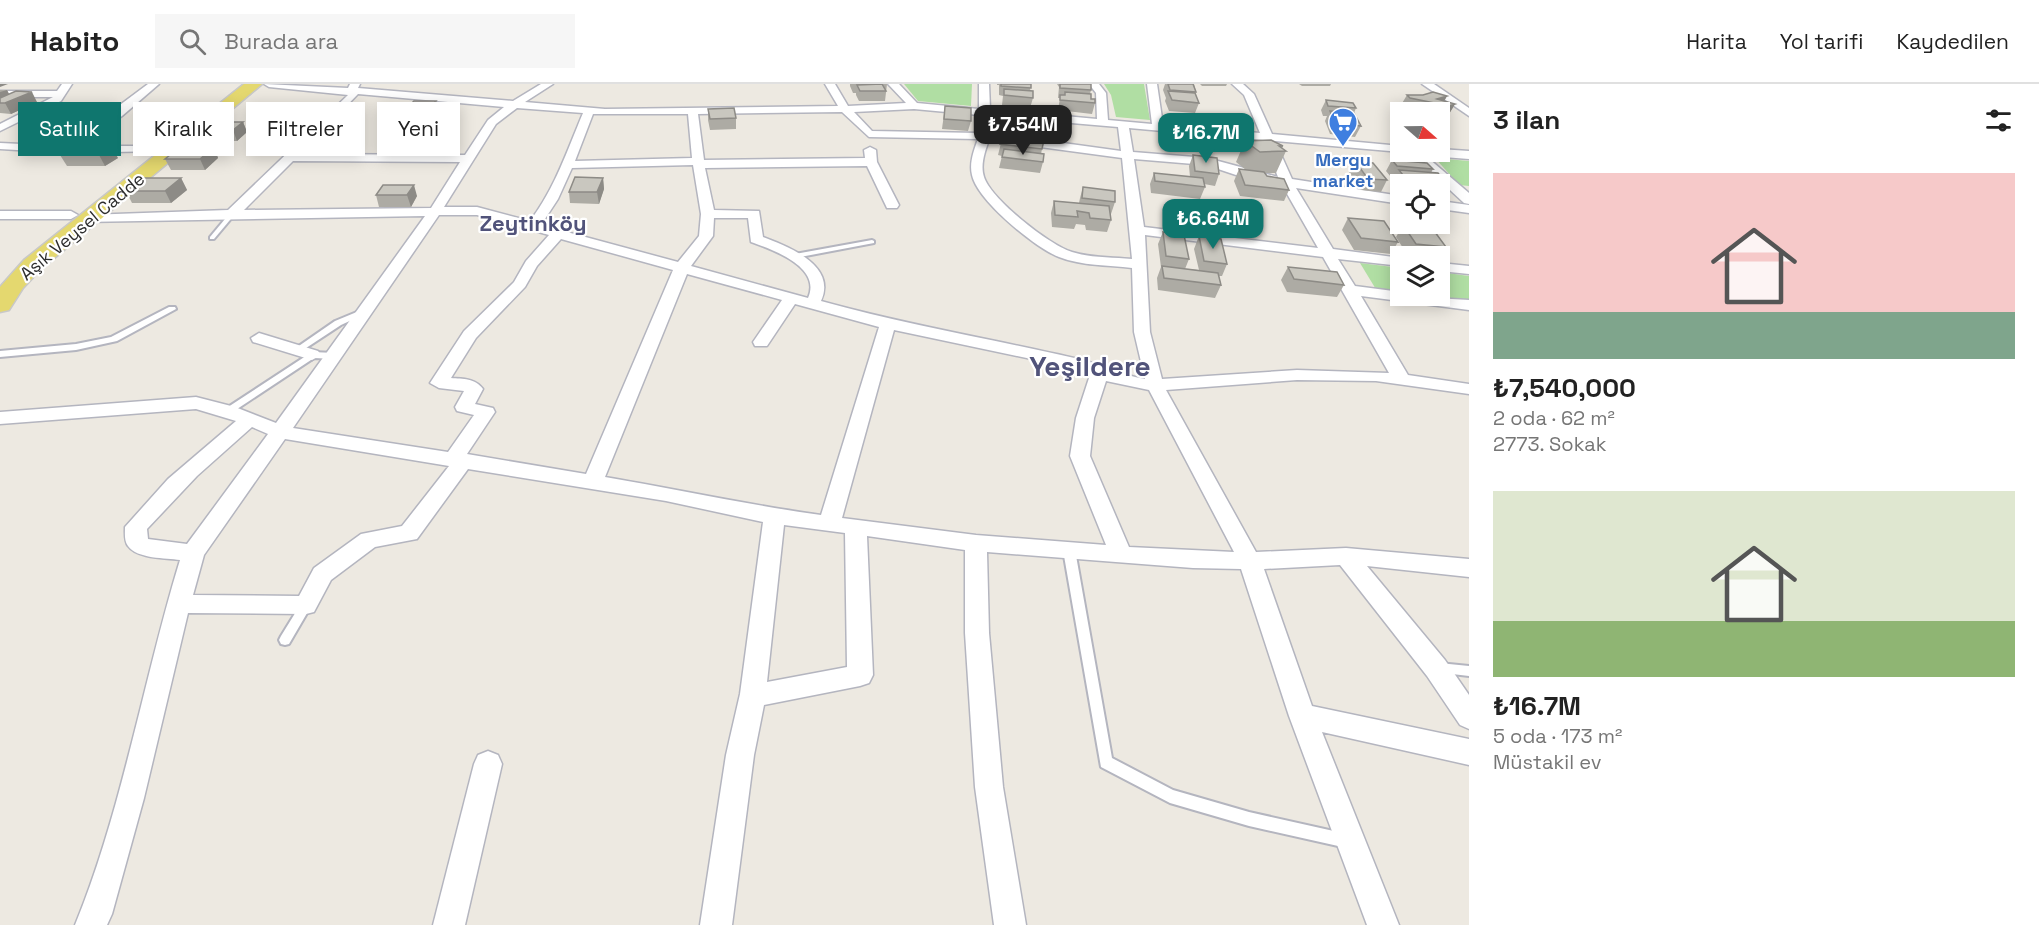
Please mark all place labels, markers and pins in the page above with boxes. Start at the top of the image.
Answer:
pin: ₺7.54M [974,105,1072,156]
supermarket icon: Mergu market [1327,106,1359,148]
pin: ₺16.7M [1157,113,1255,164]
place label: Mergu market [1313,148,1373,192]
pin: ₺6.64M [1164,199,1262,250]

